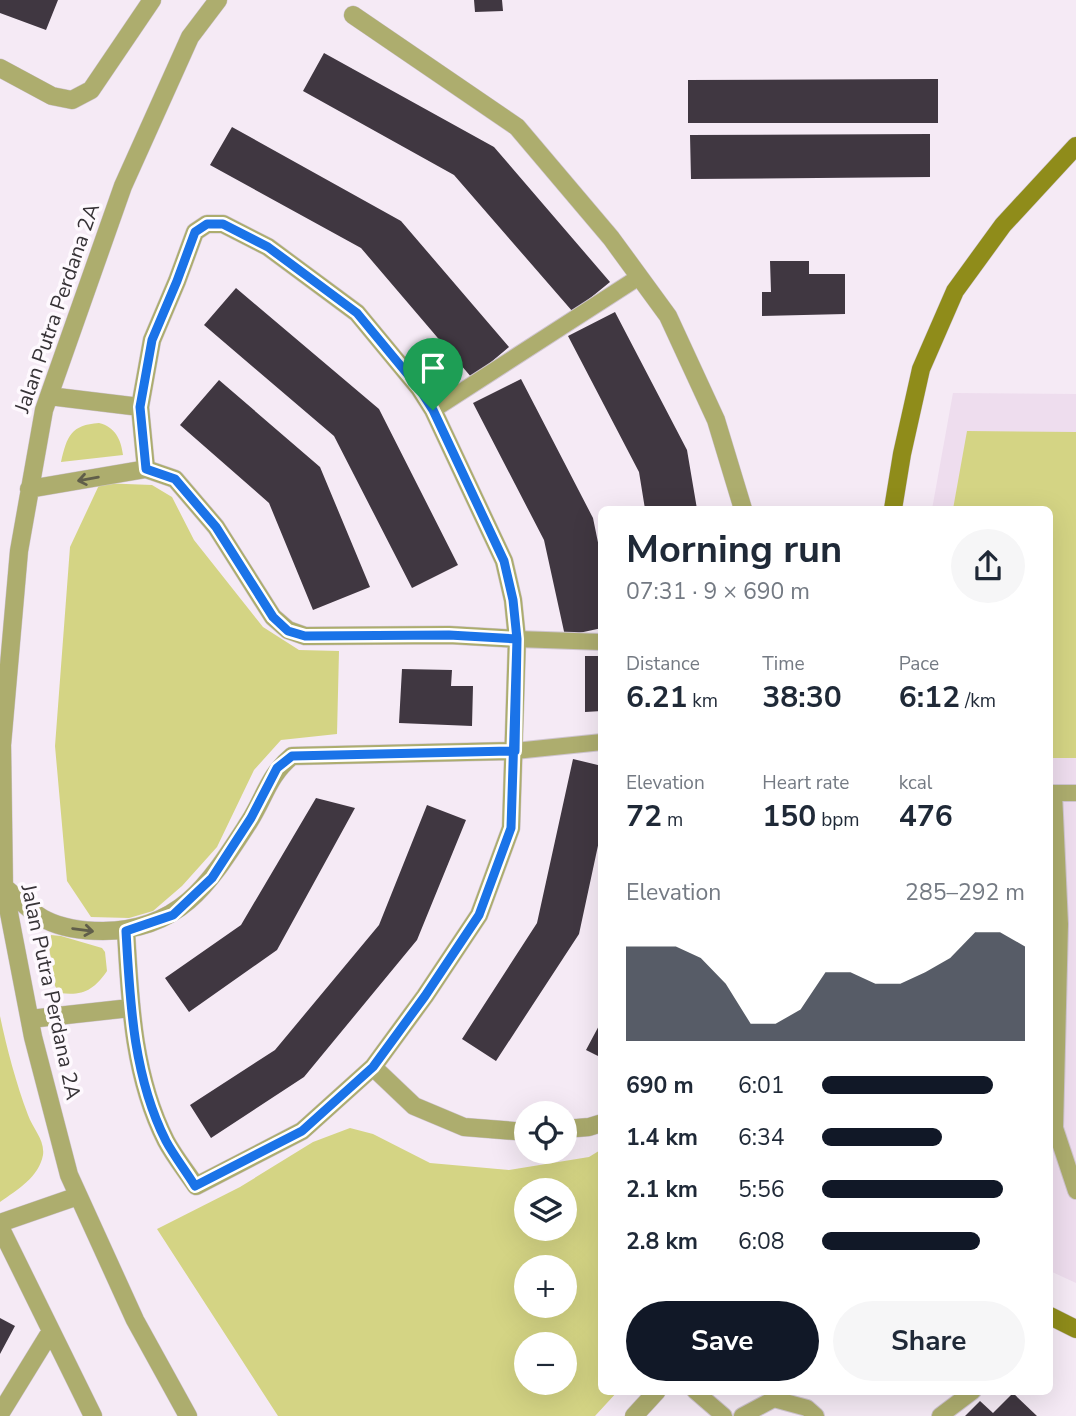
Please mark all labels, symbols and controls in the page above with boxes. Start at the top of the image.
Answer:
street label: Jalan Putra Perdana 2A [8,199,106,417]
pin [403,338,463,410]
icon: arrive [414,349,452,387]
one-way arrow [77,473,100,486]
text: Morning run [626,524,842,575]
button: share [951,529,1025,603]
text: 07:31 · 9 × 690 m [626,576,810,607]
text: Distance [626,651,700,677]
text: Time [762,651,805,677]
text: Pace [899,651,939,677]
text: 6.21 [626,677,687,718]
text: 38:30 [762,677,842,718]
text: 6:12 [899,677,960,718]
text: km [687,688,718,714]
text: /km [960,688,996,714]
text: Elevation [626,770,705,796]
text: Heart rate [762,770,849,796]
text: kcal [899,770,932,796]
text: 72 [626,796,662,837]
text: 150 [762,796,816,837]
text: 476 [899,796,953,837]
text: m [662,807,683,833]
text: bpm [816,807,860,833]
text: Elevation [626,877,721,908]
text: 285–292 m [905,877,1025,908]
street label: Jalan Putra Perdana 2A [14,881,88,1102]
one-way arrow [71,923,94,936]
text: 690 m [626,1070,694,1101]
text: 6:01 [738,1070,785,1101]
map controls [514,1101,577,1395]
button: locate [514,1101,577,1164]
text: 1.4 km [626,1122,698,1153]
text: 6:34 [738,1122,785,1153]
text: 2.1 km [626,1174,698,1205]
text: 5:56 [738,1174,785,1205]
button: layers [514,1178,577,1241]
text: 2.8 km [626,1226,698,1257]
text: 6:08 [738,1226,785,1257]
button: + [514,1255,577,1318]
button: Save [626,1301,819,1381]
button: Share [833,1301,1025,1381]
button: − [514,1332,577,1395]

